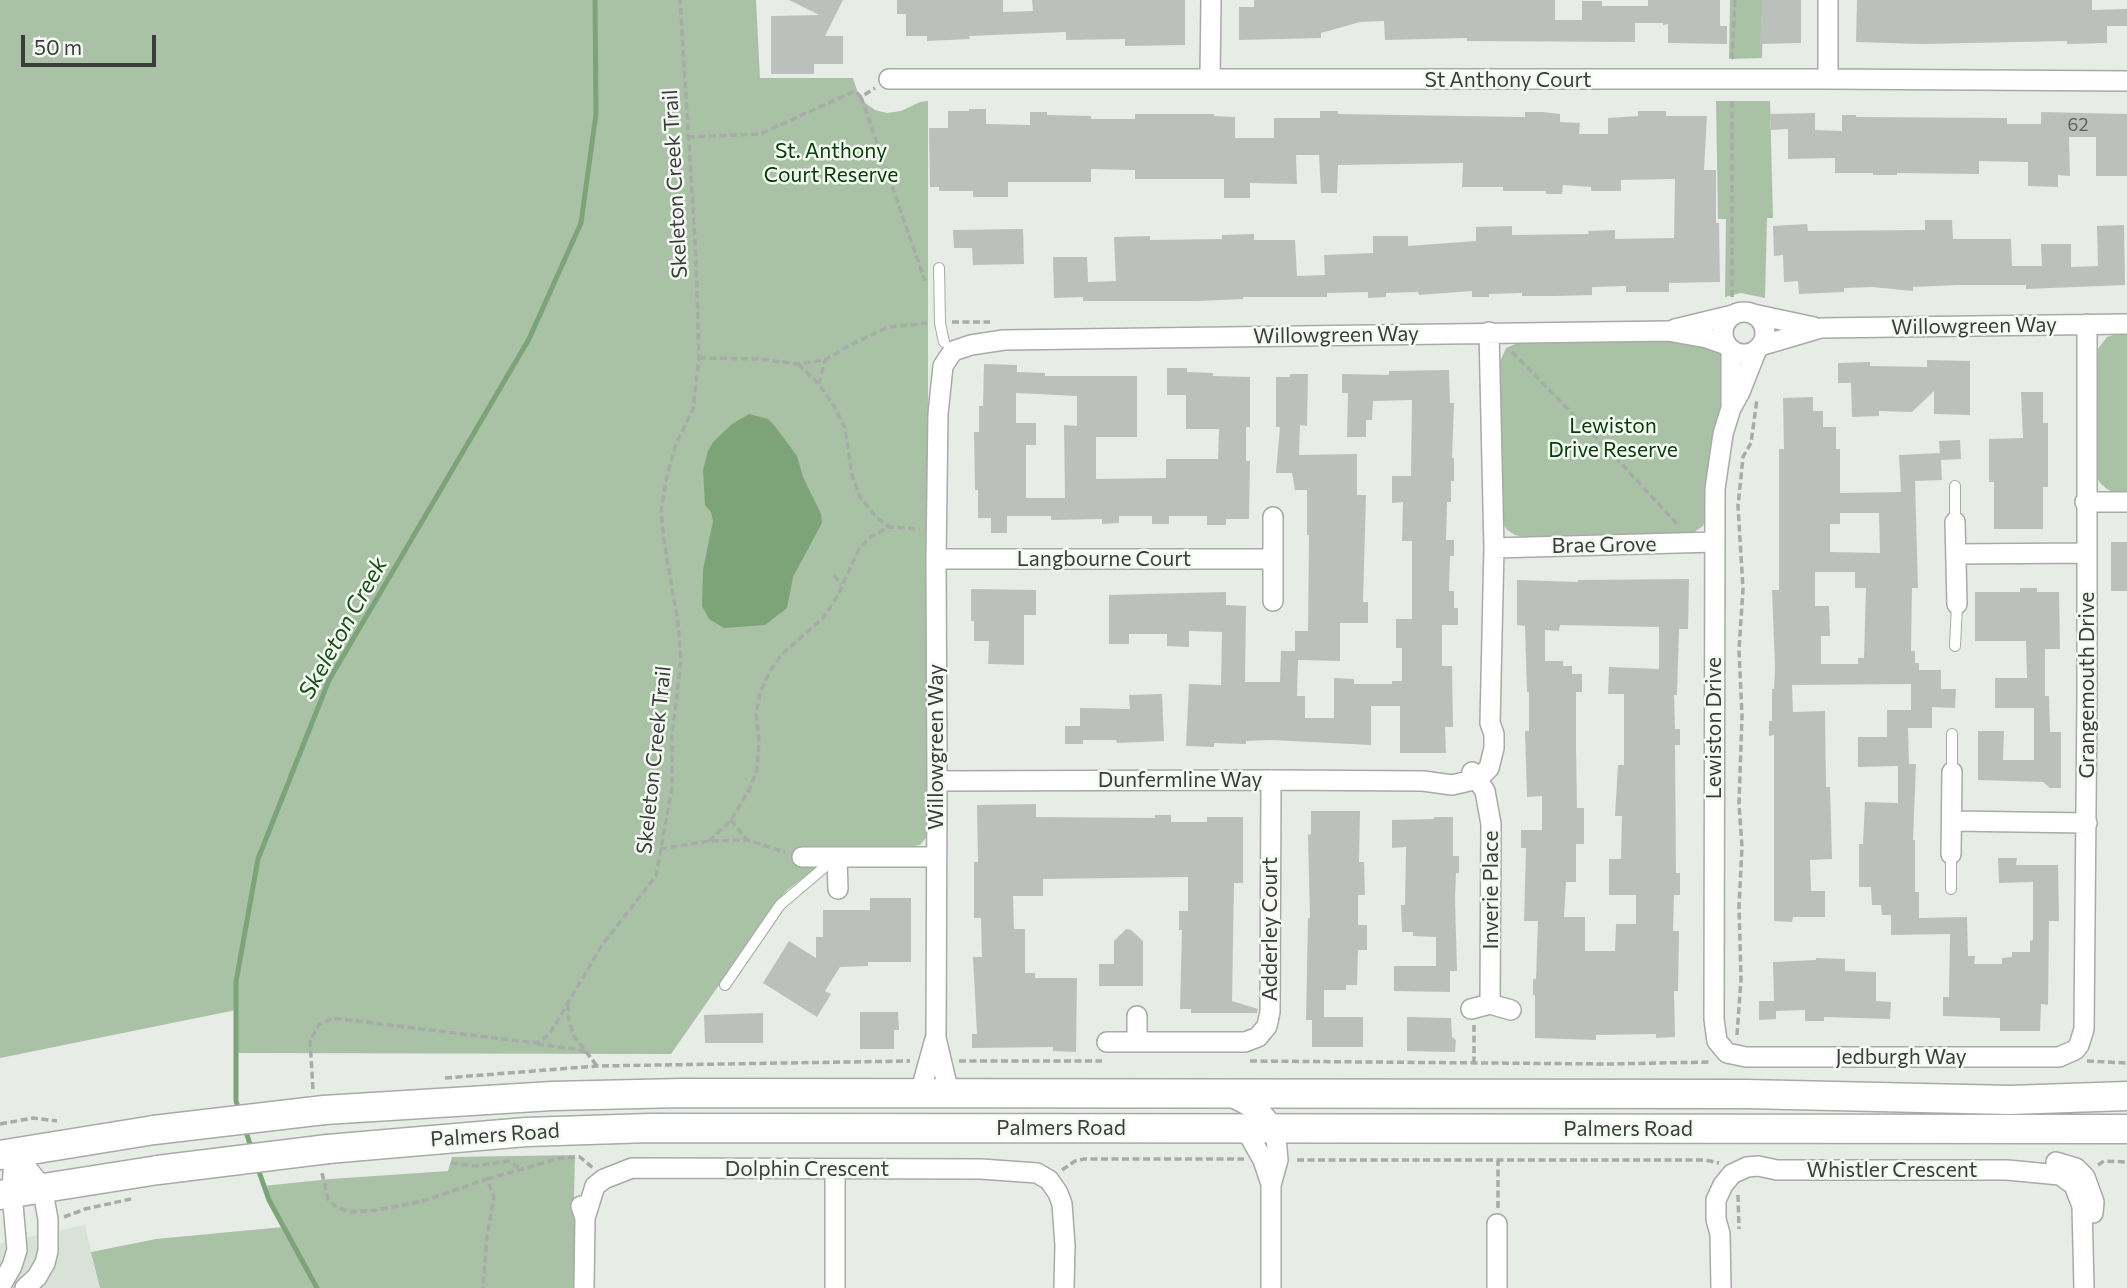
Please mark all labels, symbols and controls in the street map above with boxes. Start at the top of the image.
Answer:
scale bar [24,21,159,65]
text: 50 m [34,34,82,59]
street label: St Anthony Court [1425,67,1591,93]
street label: Skeleton Creek Trail [657,89,693,279]
house number: 62 [2068,114,2088,136]
park label: St. Anthony Court Reserve [764,138,898,188]
street label: Willowgreen Way [1891,312,2057,340]
street label: Willowgreen Way [1253,321,1419,349]
park label: Lewiston Drive Reserve [1548,413,1678,463]
street label: Brae Grove [1551,531,1657,559]
street label: Langbourne Court [1017,546,1191,572]
water label: Skeleton Creek [293,553,393,703]
street label: Grangemouth Drive [2074,592,2100,778]
street label: Lewiston Drive [1701,657,1727,799]
street label: Willowgreen Way [923,664,949,830]
street label: Skeleton Creek Trail [632,665,676,855]
street label: Dunfermline Way [1098,767,1262,793]
street label: Inverie Place [1478,831,1504,949]
street label: Adderley Court [1257,857,1283,1001]
street label: Jedburgh Way [1835,1044,1967,1070]
street label: Palmers Road [996,1115,1126,1141]
street label: Palmers Road [1563,1116,1693,1142]
street label: Palmers Road [430,1118,560,1152]
street label: Dolphin Crescent [725,1156,889,1182]
street label: Whistler Crescent [1807,1157,1977,1183]

